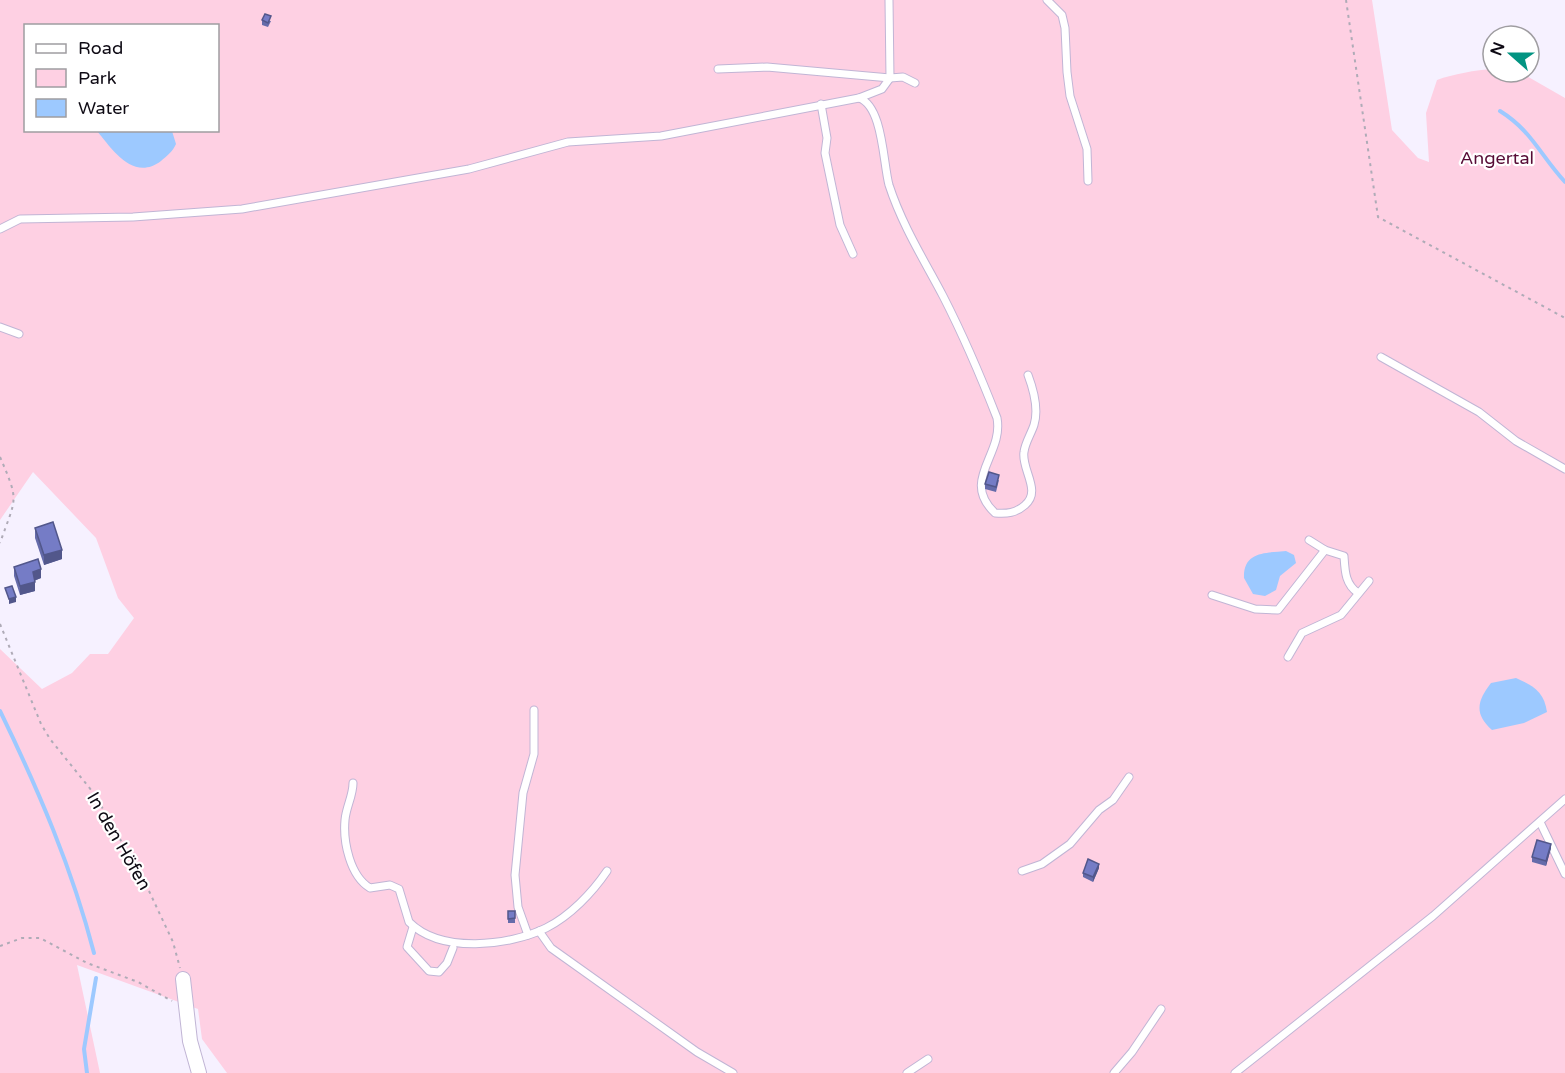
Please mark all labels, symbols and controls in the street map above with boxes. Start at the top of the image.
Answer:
legend [24,24,219,132]
north arrow [1481,24,1541,84]
text: Road [78,37,123,59]
text: N [1486,39,1510,59]
text: Park [78,67,117,89]
text: Water [78,97,129,119]
park label: Angertal [1460,147,1534,169]
street label: In den Höfen [82,788,156,894]

